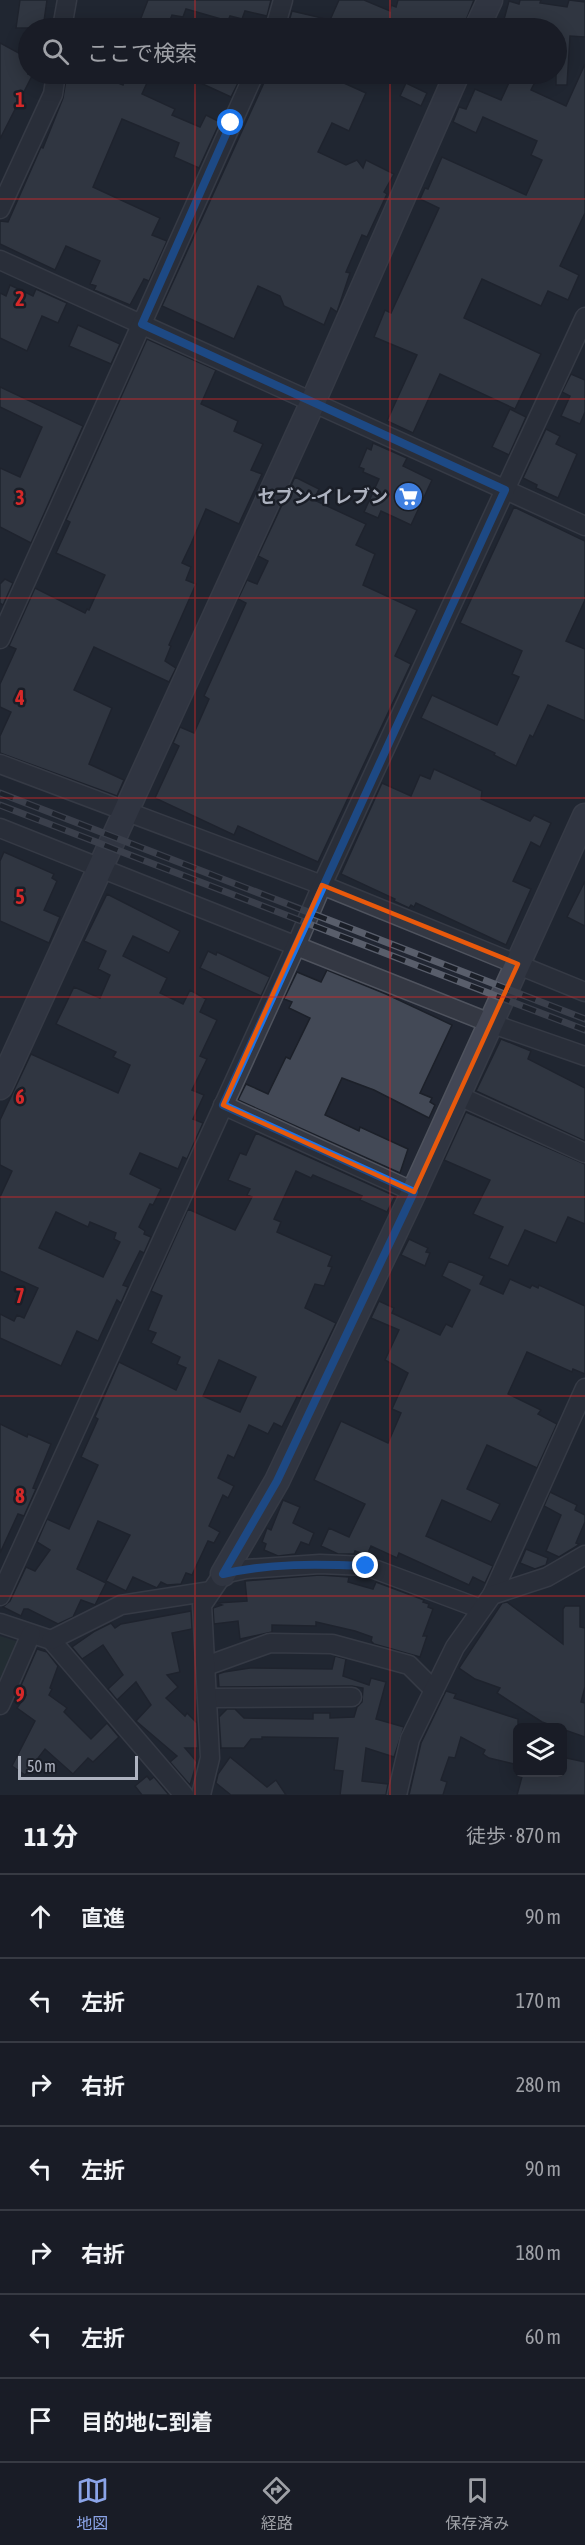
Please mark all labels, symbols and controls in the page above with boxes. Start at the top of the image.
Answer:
search box [18,18,567,84]
icon: search [39,35,72,68]
text: ここで検索 [87,40,197,66]
text: 1 [15,88,25,111]
route start [217,109,243,135]
text: 2 [15,287,25,310]
supermarket icon: セブン-イレブン [393,480,425,512]
text: 3 [15,486,25,509]
place label: セブン-イレブン [258,486,388,507]
text: 4 [14,686,25,709]
text: 5 [15,885,25,908]
text: 6 [15,1085,25,1108]
text: 7 [15,1284,25,1307]
text: 8 [15,1484,25,1507]
route end [352,1552,378,1578]
text: 9 [15,1683,25,1706]
map controls [513,1723,567,1777]
button: layers [513,1723,567,1777]
scale bar [18,1753,138,1780]
text: 50 m [27,1757,56,1775]
text: 11 分 [24,1822,78,1852]
text: 徒歩 · 870 m [466,1824,561,1847]
icon: ahead [24,1900,57,1933]
text: 直進 [81,1905,125,1931]
text: 90 m [525,1905,561,1928]
icon: left [24,1984,57,2017]
text: 左折 [81,1989,125,2015]
text: 170 m [516,1989,561,2012]
icon: right [24,2068,57,2101]
text: 右折 [81,2073,125,2099]
text: 280 m [516,2073,561,2096]
icon: left [24,2152,57,2185]
text: 左折 [81,2157,125,2183]
text: 90 m [525,2157,561,2180]
icon: right [24,2236,57,2269]
text: 右折 [81,2241,125,2267]
text: 180 m [516,2241,561,2264]
icon: left [24,2320,57,2353]
text: 左折 [81,2325,125,2351]
text: 60 m [525,2325,561,2348]
icon: arrive [24,2404,57,2437]
text: 目的地に到着 [81,2409,213,2435]
tab: 地図 [76,2474,109,2534]
tab: 経路 [260,2474,293,2534]
tab: 保存済み [445,2474,509,2534]

